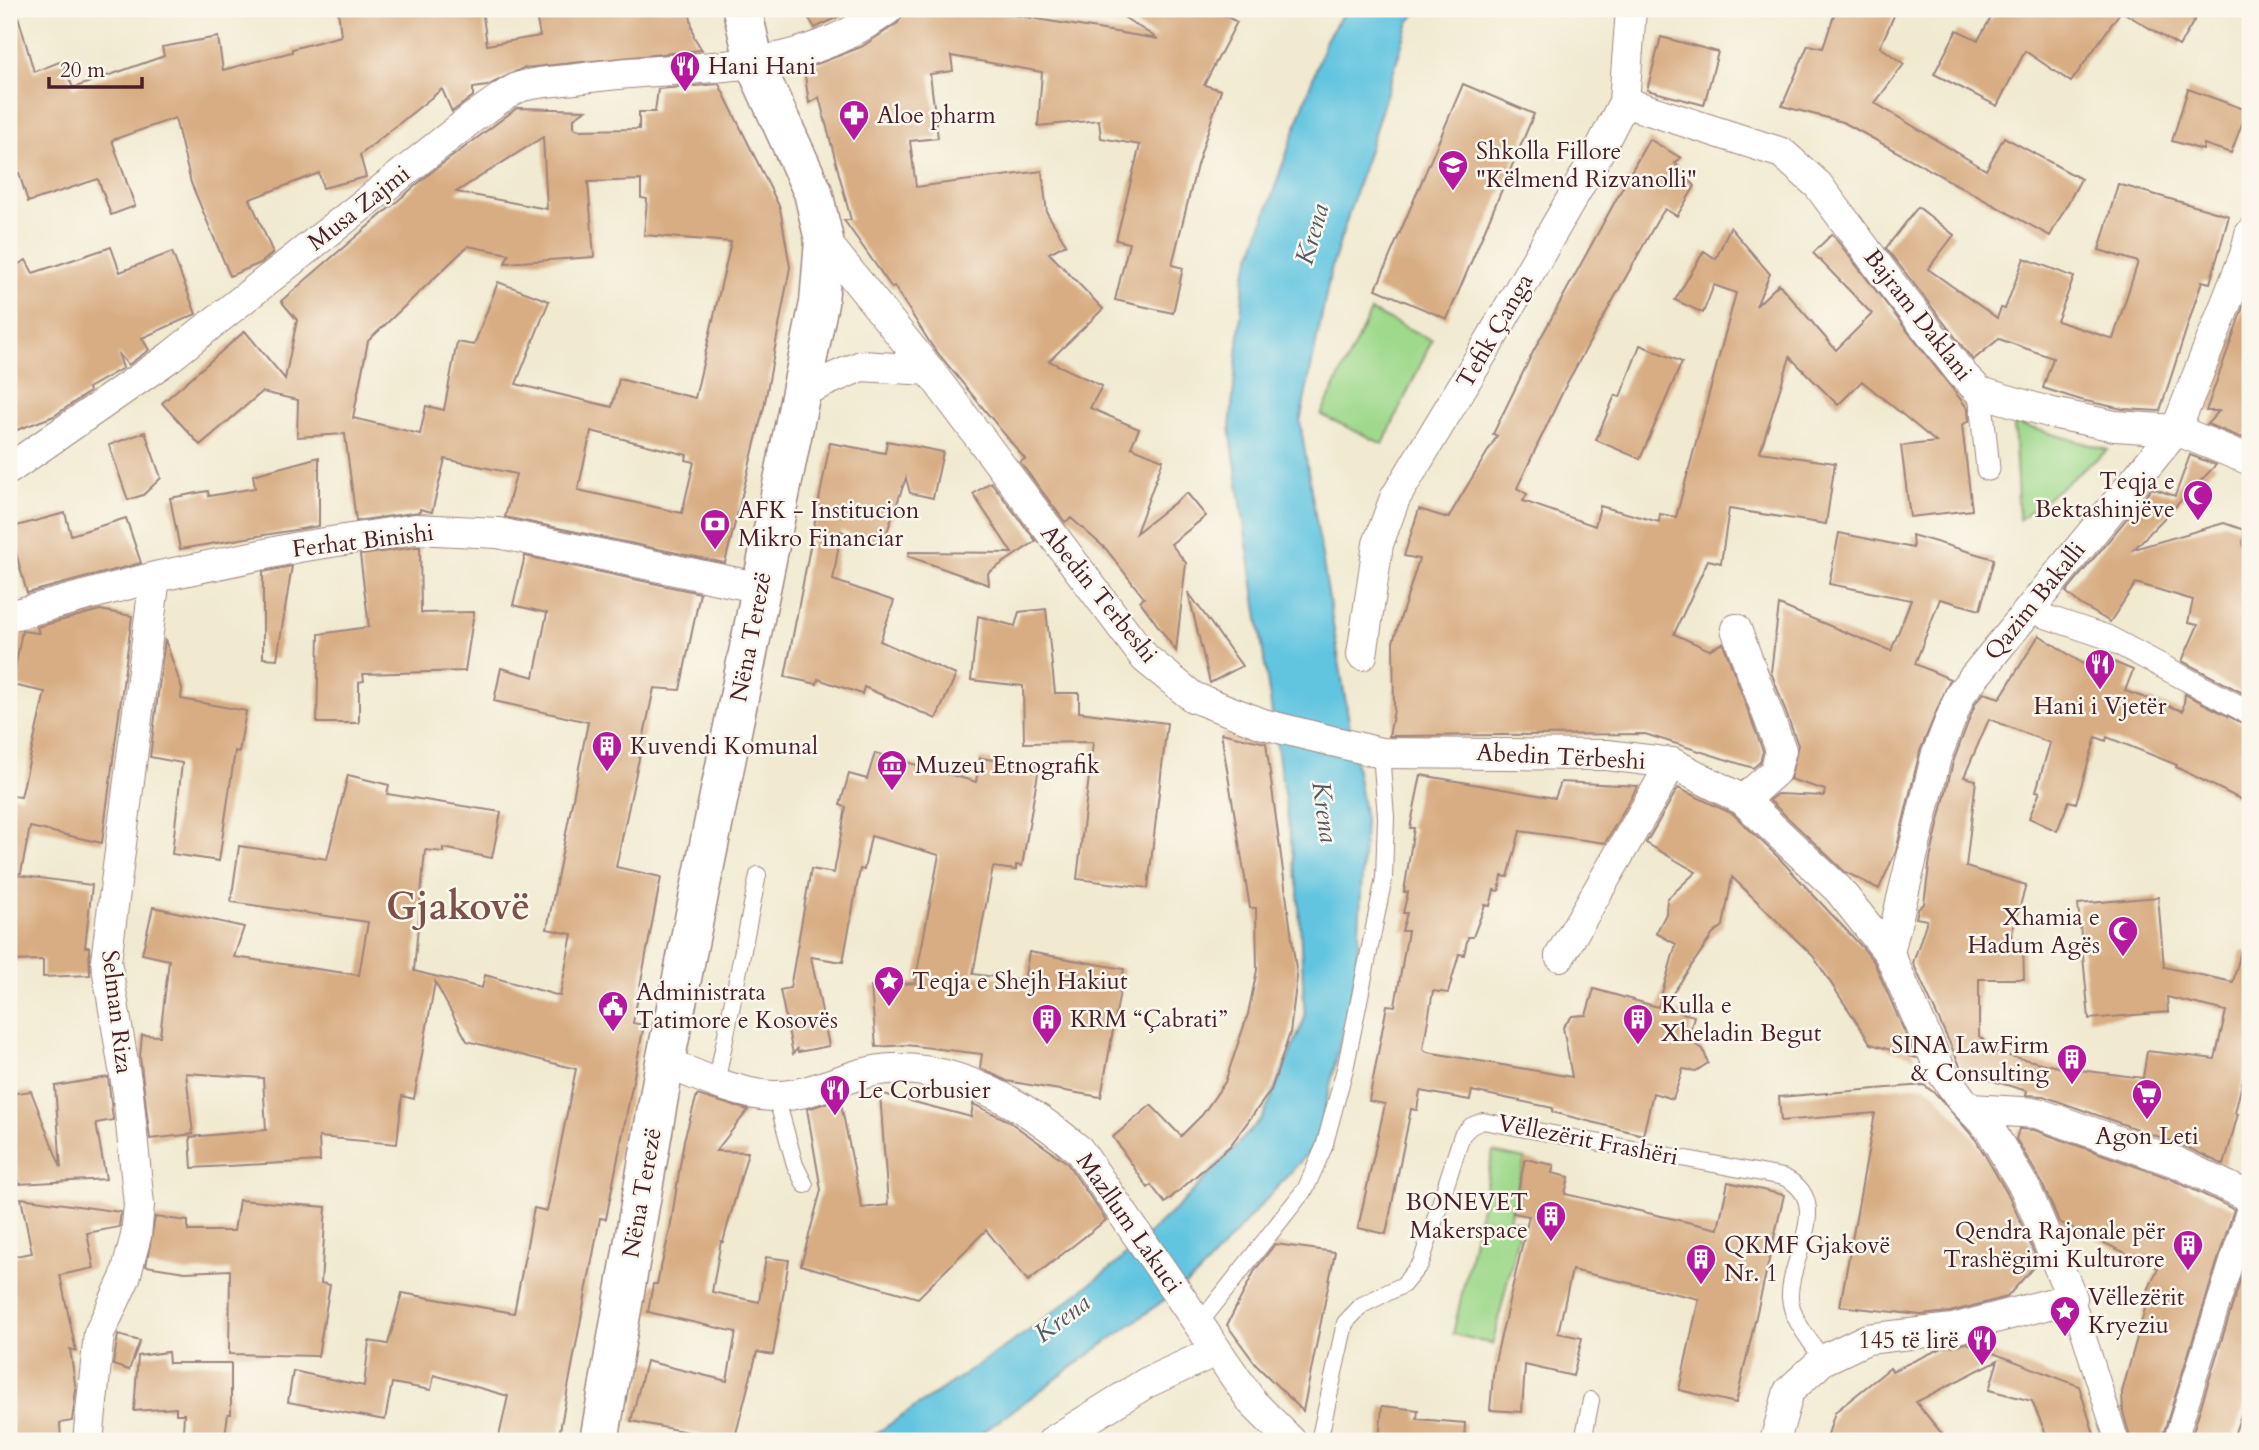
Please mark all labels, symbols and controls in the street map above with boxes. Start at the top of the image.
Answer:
scale bar [49,46,142,90]
restaurant icon: Hani Hani [668,49,702,93]
place label: Hani Hani [708,50,816,83]
text: 20 m [60,56,105,85]
pharmacy icon: Aloe pharm [837,98,871,142]
place label: Aloe pharm [877,99,997,132]
place label: Shkolla Fillore "Këlmend Rizvanolli" [1476,135,1697,196]
school or university icon: Shkolla Fillore "Këlmend Rizvanolli" [1436,148,1470,192]
street label: Musa Zajmi [301,157,417,259]
water label: Krena [1287,199,1337,269]
street label: Bajram Daklani [1856,242,1980,388]
street label: Tefik Çanga [1449,267,1541,394]
place label: Teqja e Bektashinjëve [2035,465,2175,526]
mosque icon: Teqja e Bektashinjëve [2181,478,2215,522]
place label: AFK - Institucion Mikro Financiar [738,494,920,555]
bank icon: AFK - Institucion Mikro Financiar [698,507,732,551]
street label: Ferhat Binishi [290,516,436,566]
street label: Abedin Terbeshi [1033,518,1165,670]
street label: Qazim Bakalli [1977,534,2093,667]
street label: Nëna Terezë [722,569,780,705]
restaurant icon: Hani i Vjetër [2083,647,2117,691]
place label: Hani i Vjetër [2034,690,2167,723]
building icon: Kuvendi Komunal [590,729,624,773]
place label: Kuvendi Komunal [630,730,818,763]
street label: Abedin Tërbeshi [1476,736,1647,778]
museum icon: Muzeu Etnografik [875,748,909,792]
place label: Muzeu Etnografik [915,749,1100,782]
water label: Krena [1303,779,1347,845]
district label: Gjakovë [386,881,530,933]
place label: Xhamia e Hadum Agës [1967,901,2100,962]
mosque icon: Xhamia e Hadum Agës [2106,914,2140,958]
street label: Selman Riza [93,948,141,1076]
place icon: Teqja e Shejh Hakiut [872,964,906,1008]
place label: Teqja e Shejh Hakiut [912,965,1128,998]
place label: Administrata Tatimore e Kosovës [636,976,838,1037]
public building icon: Administrata Tatimore e Kosovës [596,989,630,1033]
place label: Kulla e Xheladin Begut [1661,989,1822,1050]
building icon: KRM “Çabrati” [1030,1002,1064,1046]
building icon: Kulla e Xheladin Begut [1621,1002,1655,1046]
place label: KRM “Çabrati” [1070,1003,1227,1036]
place label: SINA LawFirm & Consulting [1891,1029,2050,1090]
building icon: SINA LawFirm & Consulting [2055,1042,2089,1086]
restaurant icon: Le Corbusier [818,1073,852,1117]
place label: Le Corbusier [858,1074,991,1107]
supermarket icon: Agon Leti [2130,1077,2164,1121]
street label: Vëllezërit Frashëri [1495,1106,1681,1174]
place label: Agon Leti [2095,1120,2199,1153]
street label: Nëna Terezë [614,1125,670,1261]
street label: Mazllum Lakuci [1068,1146,1190,1300]
place label: BONEVET Makerspace [1406,1186,1528,1247]
building icon: BONEVET Makerspace [1534,1199,1568,1243]
place label: Qendra Rajonale për Trashëgimi Kulturore [1943,1215,2165,1276]
building icon: Qendra Rajonale për Trashëgimi Kulturore [2171,1228,2205,1272]
place label: QKMF Gjakovë Nr. 1 [1724,1229,1890,1290]
building icon: QKMF Gjakovë Nr. 1 [1684,1242,1718,1286]
place label: Vëllezërit Kryeziu [2088,1281,2185,1342]
water label: Krena [1027,1285,1098,1351]
place icon: Vëllezërit Kryeziu [2048,1294,2082,1338]
restaurant icon: 145 të lirë [1965,1323,1999,1367]
place label: 145 të lirë [1858,1324,1959,1357]

